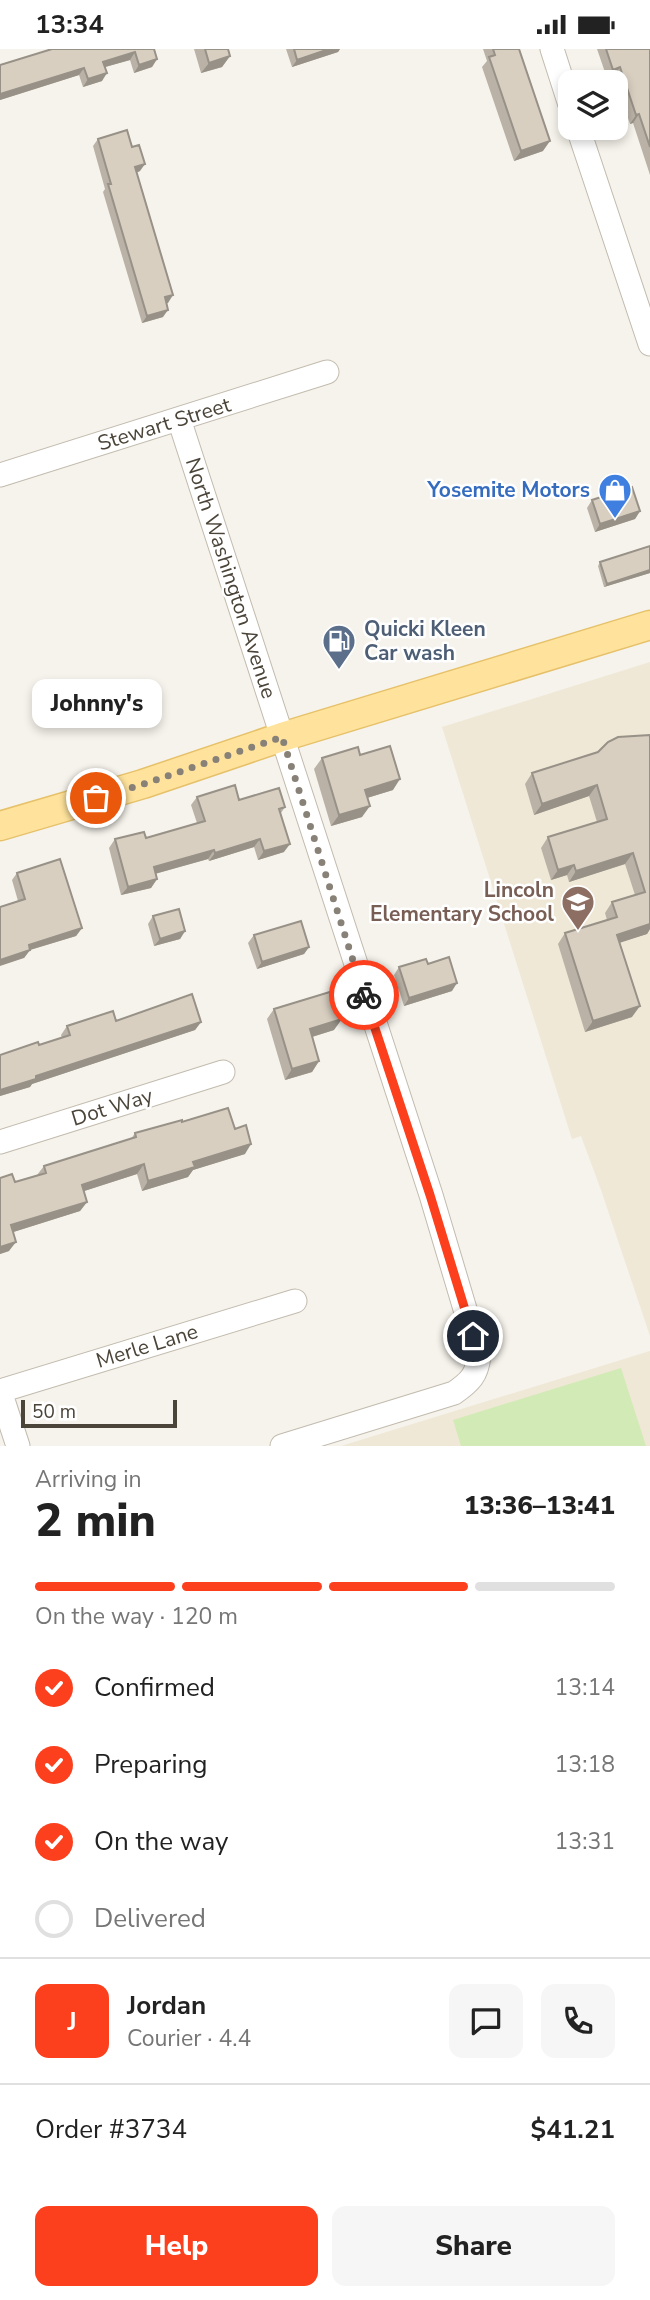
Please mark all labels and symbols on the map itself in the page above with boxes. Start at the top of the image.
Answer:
street label: Stewart Street [94,390,235,458]
street label: North Washington Avenue [179,454,283,702]
shop icon: Yosemite Motors [596,471,634,520]
place label: Yosemite Motors [427,476,590,504]
place label: Quicki Kleen Car wash [364,615,486,667]
fuel station icon: Quicki Kleen Car wash [320,622,358,671]
callout: Johnny's [31,679,161,728]
pin [66,768,126,828]
place label: Lincoln Elementary School [370,876,554,928]
school or university icon: Lincoln Elementary School [559,883,597,932]
courier [329,960,399,1030]
street label: Dot Way [68,1081,156,1133]
pin [443,1306,503,1366]
street label: Merle Lane [93,1317,201,1375]
scale bar [21,1397,177,1429]

